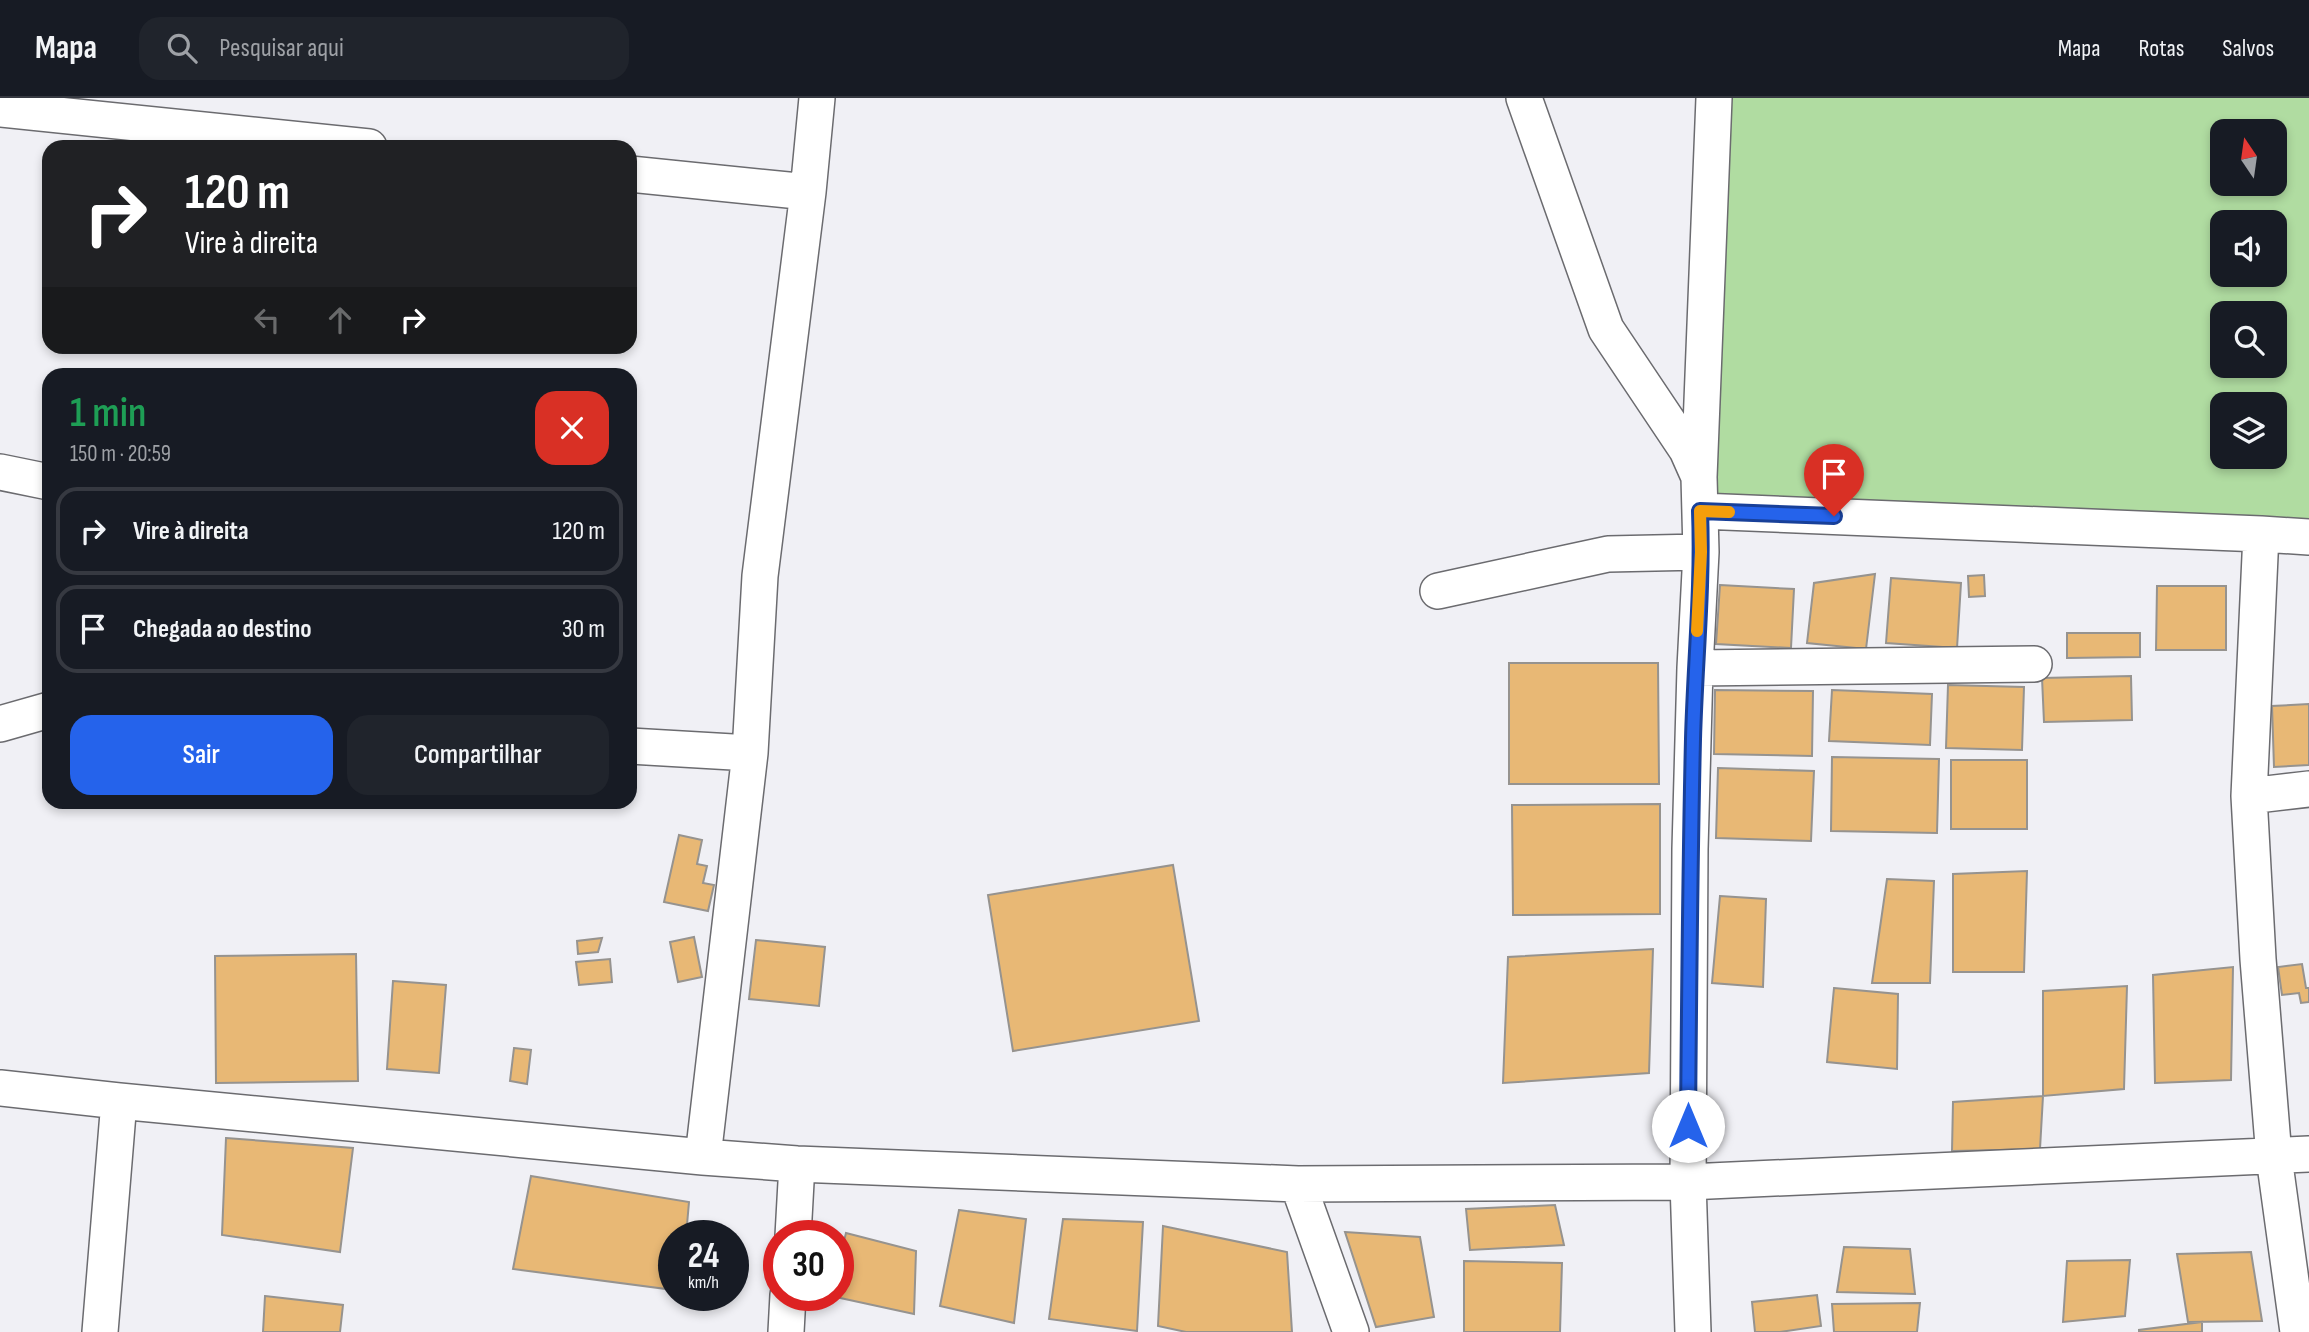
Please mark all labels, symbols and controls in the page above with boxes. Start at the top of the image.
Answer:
search box [139,17,629,80]
text: Mapa [35,28,97,68]
icon: search [163,29,201,67]
text: Pesquisar aqui [219,33,344,64]
text: Mapa [2058,34,2101,63]
text: Rotas [2139,34,2184,63]
text: Salvos [2222,34,2274,63]
north arrow [2210,119,2287,196]
map controls [2210,119,2287,469]
text: 120 m [185,164,290,223]
icon: right [70,168,161,259]
button: sound [2210,210,2287,287]
text: Vire à direita [185,224,318,263]
icon: left [248,301,286,339]
icon: ahead [321,301,359,339]
icon: right [394,301,432,339]
button: search [2210,301,2287,378]
text: 1 min [70,388,146,439]
button: close [535,391,609,465]
button: layers [2210,392,2287,469]
text: 150 m · 20:59 [70,440,171,468]
pin [1804,444,1864,516]
icon: arrive [1815,455,1853,493]
icon: right [74,512,112,550]
text: Vire à direita [133,516,249,547]
text: 120 m [552,516,605,547]
icon: arrive [74,610,112,648]
text: Chegada ao destino [133,614,312,645]
text: 30 m [562,614,605,645]
button: Sair [70,715,333,795]
button: Compartilhar [347,715,609,795]
position arrow [1651,1089,1725,1163]
speed limit sign: 30 [763,1220,854,1311]
text: 24 [688,1235,719,1278]
text: km/h [688,1272,719,1293]

